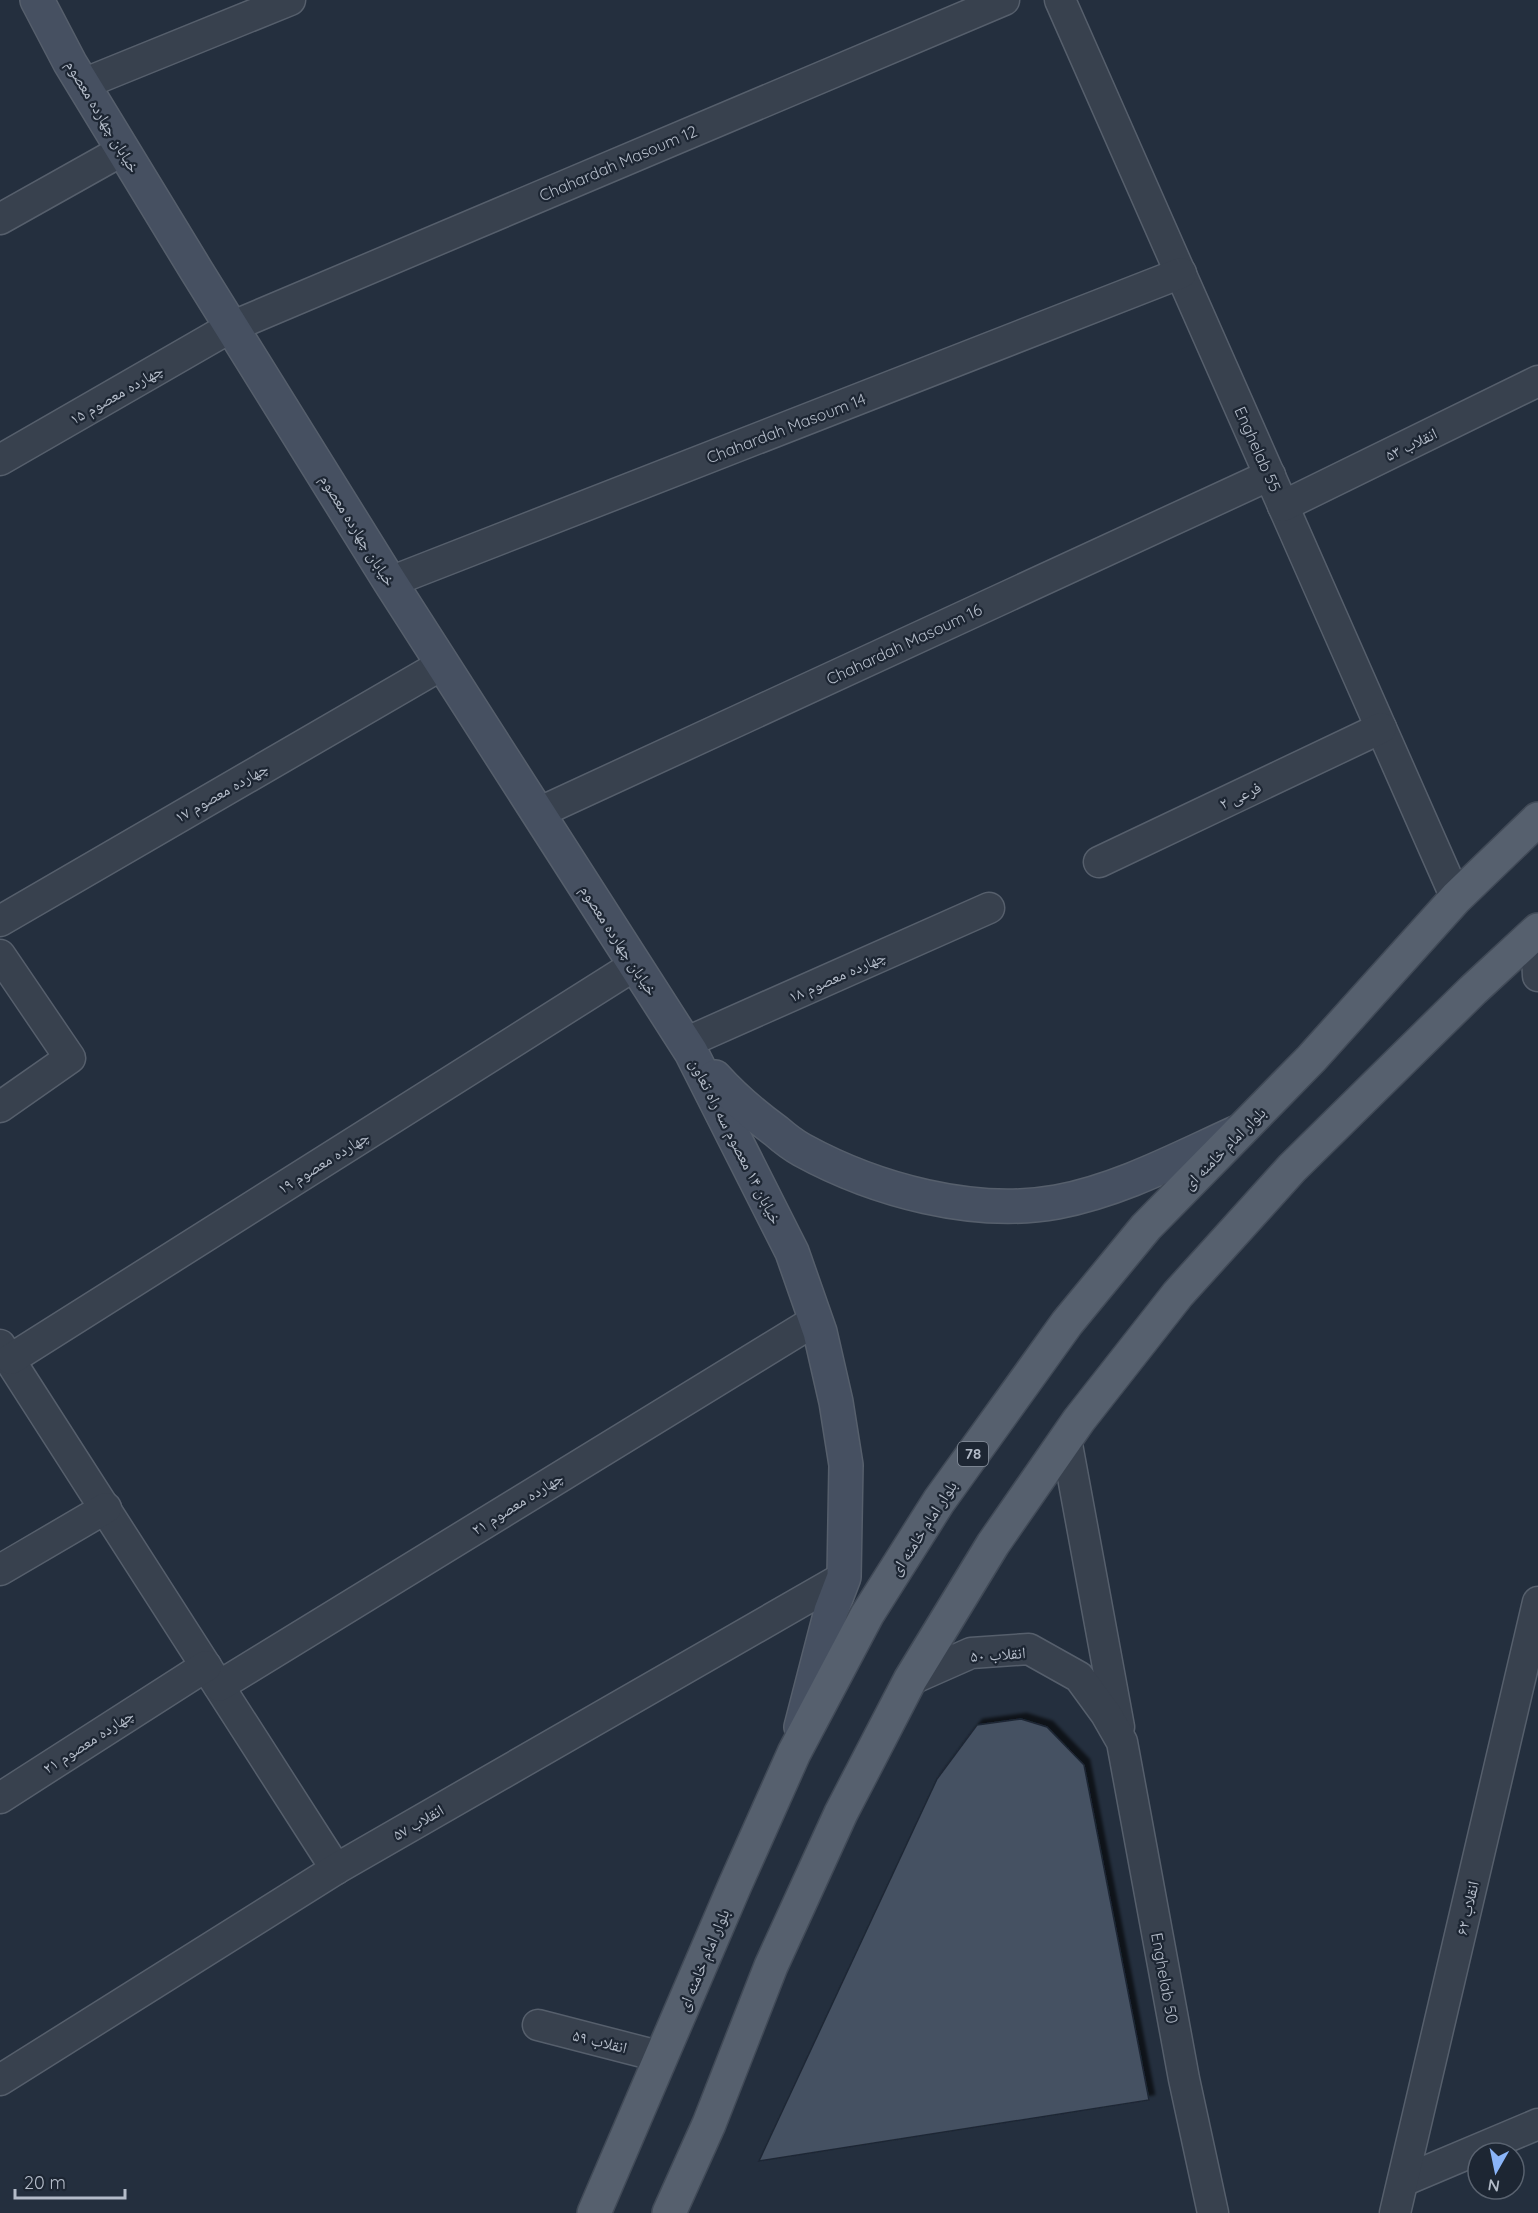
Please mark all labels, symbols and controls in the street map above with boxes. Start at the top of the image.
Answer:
street label: خیابان چهارده معصوم [61,56,145,176]
street label: Chahardah Masoum 12 [536,121,700,205]
street label: چهارده معصوم ۱۵ [66,359,167,430]
street label: Chahardah Masoum 14 [704,388,868,468]
street label: Enghelab 55 [1230,403,1286,495]
street label: انقلاب ۵۳ [1382,423,1440,465]
street label: خیابان چهارده معصوم [315,470,400,590]
street label: Chahardah Masoum 16 [823,599,985,689]
street label: چهارده معصوم ۱۷ [171,757,272,828]
street label: فرعی ۲ [1216,777,1265,814]
street label: خیابان چهارده معصوم [575,881,662,1000]
street label: چهارده معصوم ۱۸ [785,946,889,1007]
street label: خیابان ۱۴ معصوم سه راه تعاون [685,1055,786,1228]
street label: بلوار امام خامنه ای [1178,1102,1270,1194]
street label: چهارده معصوم ۱۹ [273,1126,373,1199]
road number: 78 [958,1442,988,1466]
street label: چهارده معصوم ۲۱ [467,1467,567,1540]
street label: بلوار امام خامنه ای [885,1477,962,1580]
street label: انقلاب ۵۰ [970,1642,1026,1666]
street label: چهارده معصوم ۲۱ [39,1704,138,1779]
street label: انقلاب ۵۷ [389,1800,447,1844]
street label: انقلاب ۶۲ [1451,1879,1483,1937]
street label: بلوار امام خامنه ای [673,1906,734,2014]
street label: Enghelab 50 [1147,1931,1183,2025]
street label: انقلاب ۵۹ [571,2025,629,2057]
north arrow [1466,2141,1526,2201]
scale bar [15,2162,124,2200]
text: 20 m [24,2171,66,2194]
text: N [1486,2175,1501,2197]

